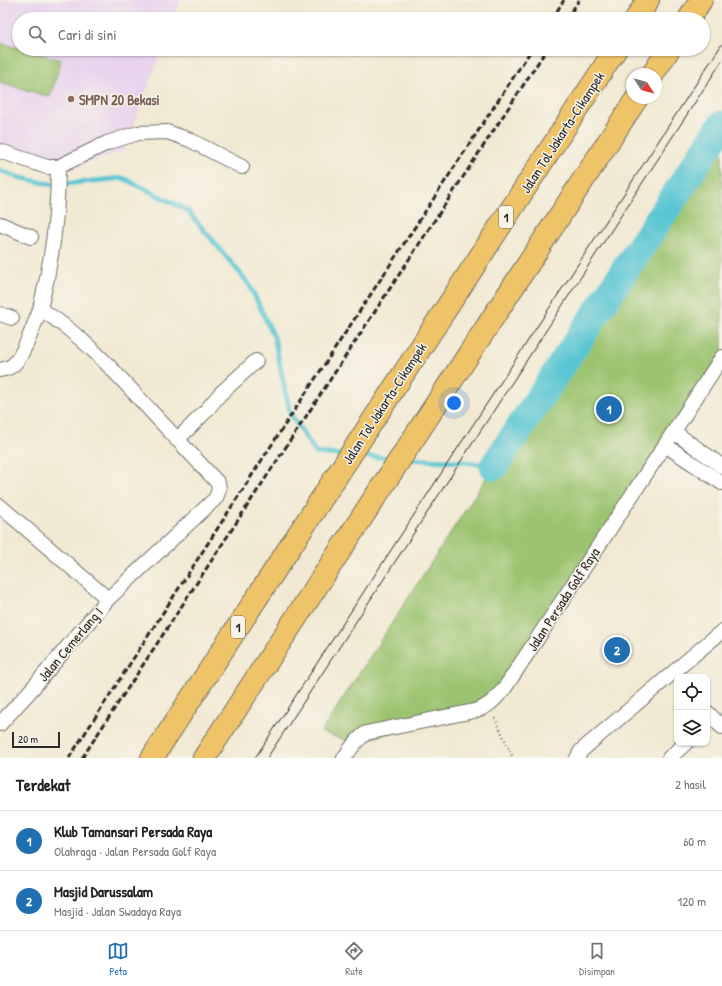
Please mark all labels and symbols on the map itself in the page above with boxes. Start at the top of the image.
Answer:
street label: Jalan Tol Jakarta–Cikampek [516,67,609,197]
north arrow [626,68,662,104]
place label: SMPN 20 Bekasi [79,90,160,109]
marker: SMPN 20 Bekasi [66,94,76,104]
road number: 1 [499,206,513,228]
street label: Jalan Tol Jakarta–Cikampek [338,338,431,468]
your location [444,393,464,413]
pin: 1 [596,394,622,424]
street label: Jalan Persada Golf Raya [522,543,605,655]
street label: Jalan Cemerlang I [33,603,107,686]
road number: 1 [231,616,245,638]
pin: 2 [604,635,630,665]
scale bar [12,730,60,749]

